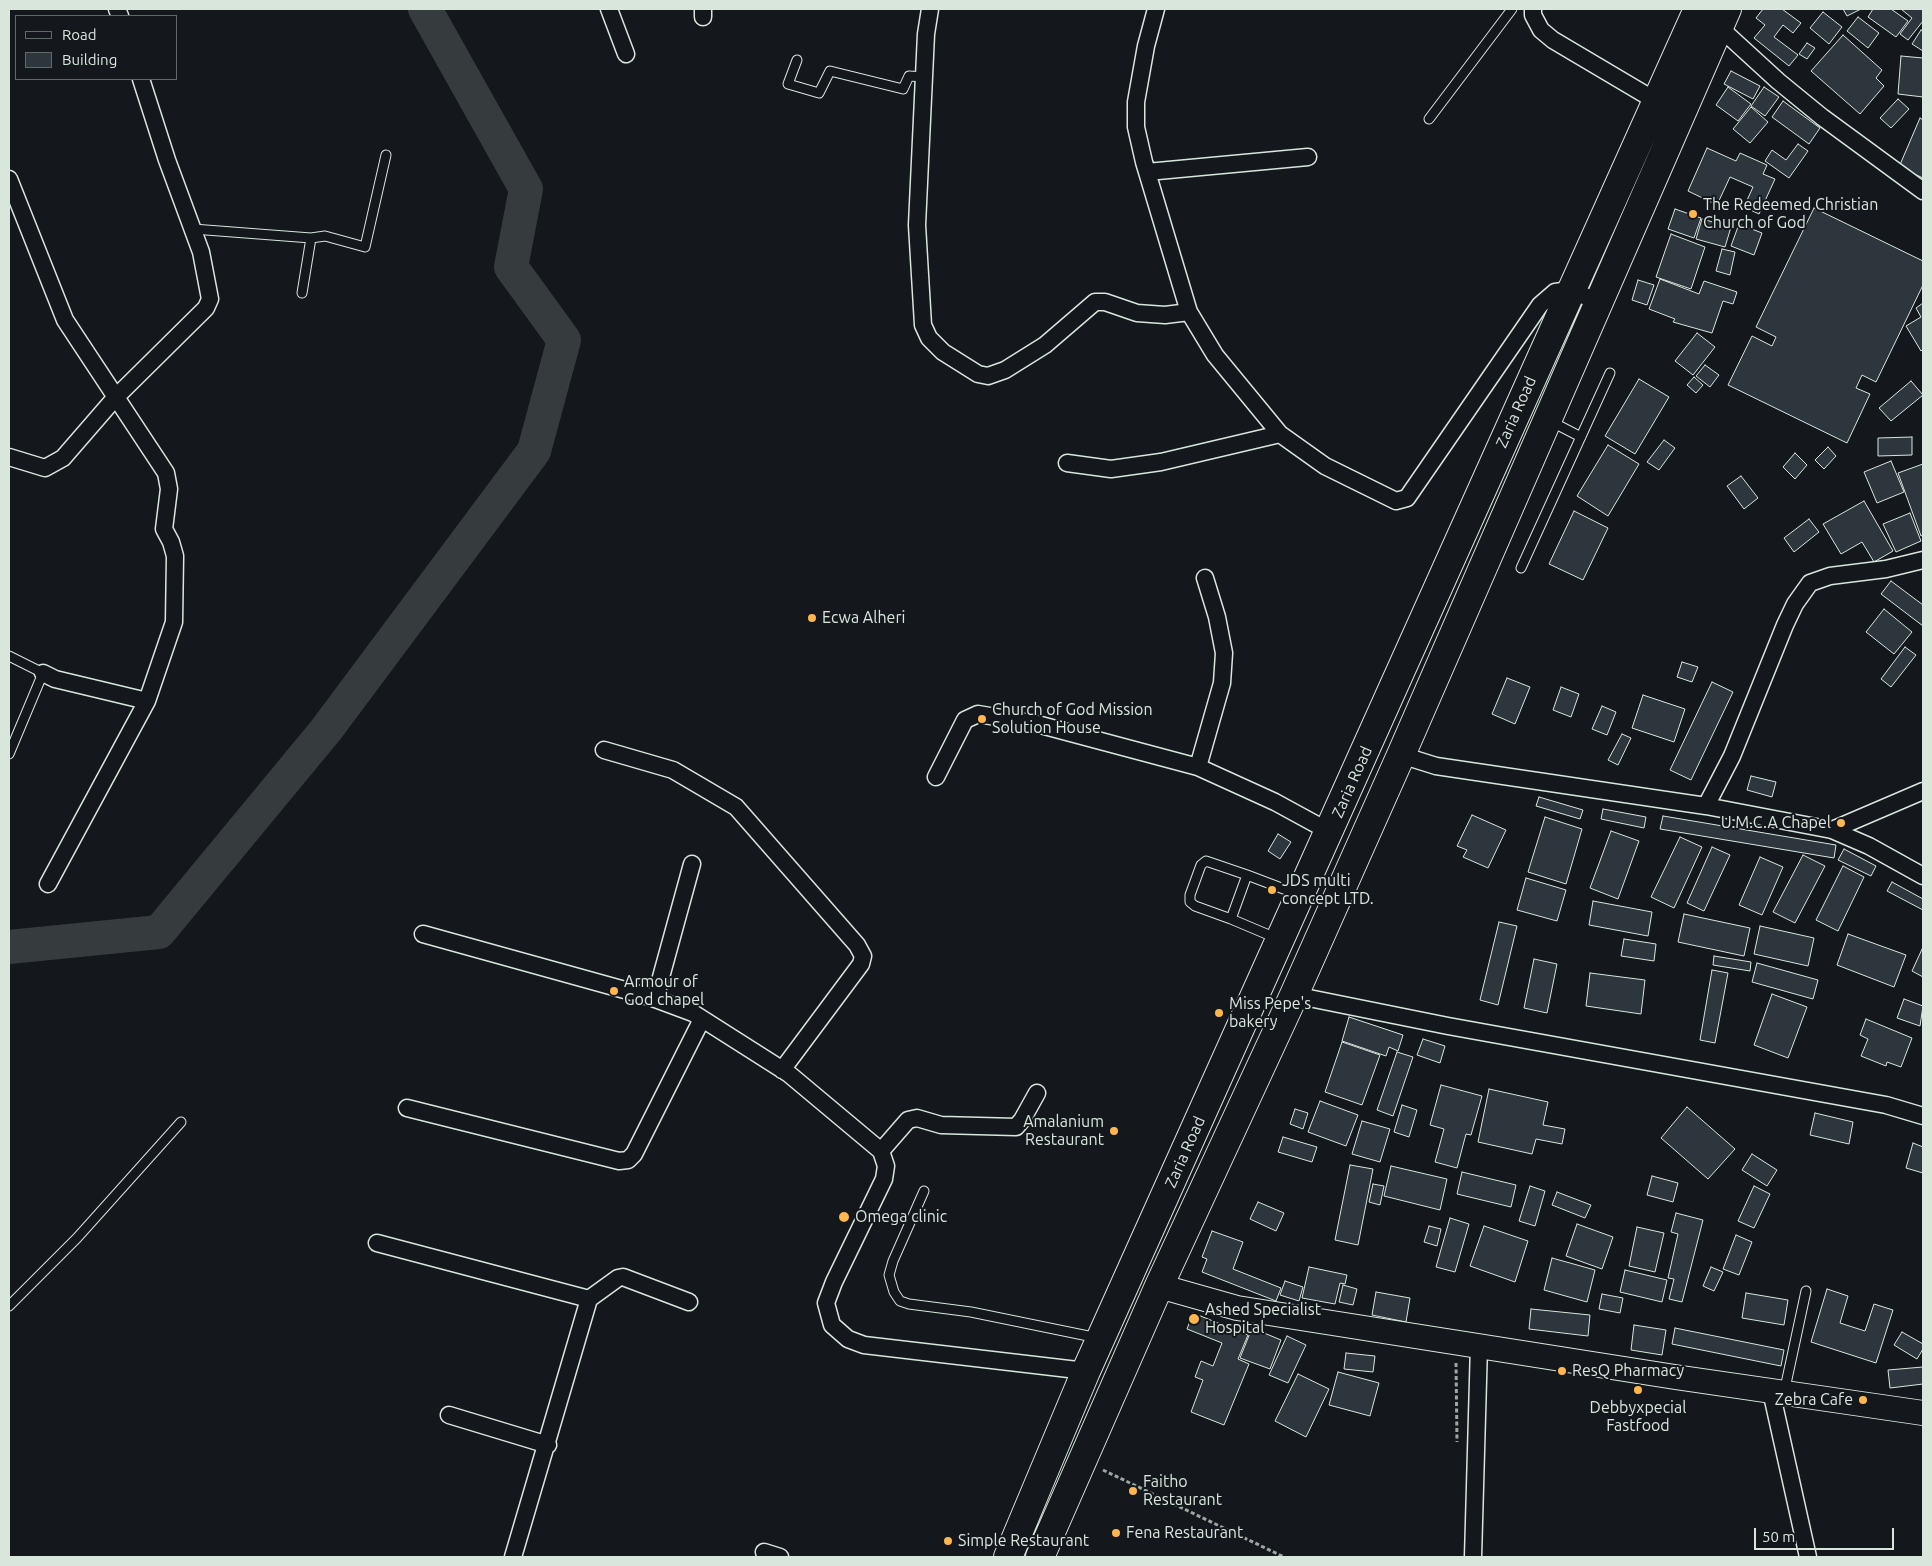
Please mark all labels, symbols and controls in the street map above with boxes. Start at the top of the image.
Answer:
legend [15,15,178,80]
text: Road [62,26,97,43]
text: Building [62,51,117,68]
place label: The Redeemed Christian Church of God [1703,195,1878,233]
marker: The Redeemed Christian Church of God [1687,208,1699,220]
street label: Zaria Road [1492,373,1540,451]
place label: Ecwa Alheri [822,608,905,628]
marker: Ecwa Alheri [806,612,818,624]
place label: Church of God Mission Solution House [992,700,1153,738]
marker: Church of God Mission Solution House [976,713,988,725]
street label: Zaria Road [1328,743,1376,821]
place label: U.M.C.A Chapel [1721,813,1831,833]
marker: U.M.C.A Chapel [1835,817,1847,829]
place label: JDS multi concept LTD. [1282,871,1374,909]
marker: JDS multi concept LTD. [1266,884,1278,896]
place label: Armour of God chapel [624,972,704,1010]
marker: Armour of God chapel [608,985,620,997]
place label: Miss Pepe's bakery [1229,994,1311,1032]
marker: Miss Pepe's bakery [1213,1007,1225,1019]
place label: Amalanium Restaurant [1023,1112,1104,1150]
street label: Zaria Road [1161,1113,1209,1191]
marker: Amalanium Restaurant [1108,1125,1120,1137]
place label: Omega clinic [855,1207,947,1227]
marker: Omega clinic [837,1210,851,1224]
place label: Ashed Specialist Hospital [1205,1300,1321,1338]
marker: Ashed Specialist Hospital [1187,1312,1201,1326]
place label: ResQ Pharmacy [1572,1361,1684,1381]
marker: ResQ Pharmacy [1556,1365,1568,1377]
marker: Debbyxpecial Fastfood [1632,1384,1644,1396]
place label: Zebra Cafe [1775,1390,1853,1410]
marker: Zebra Cafe [1857,1394,1869,1406]
place label: Debbyxpecial Fastfood [1590,1398,1686,1436]
place label: Faitho Restaurant [1143,1472,1222,1510]
marker: Faitho Restaurant [1127,1485,1139,1497]
scale bar [1757,1518,1897,1550]
place label: Fena Restaurant [1126,1523,1243,1543]
marker: Fena Restaurant [1110,1527,1122,1539]
text: 50 m [1762,1528,1795,1545]
place label: Simple Restaurant [958,1531,1089,1551]
marker: Simple Restaurant [942,1535,954,1547]

